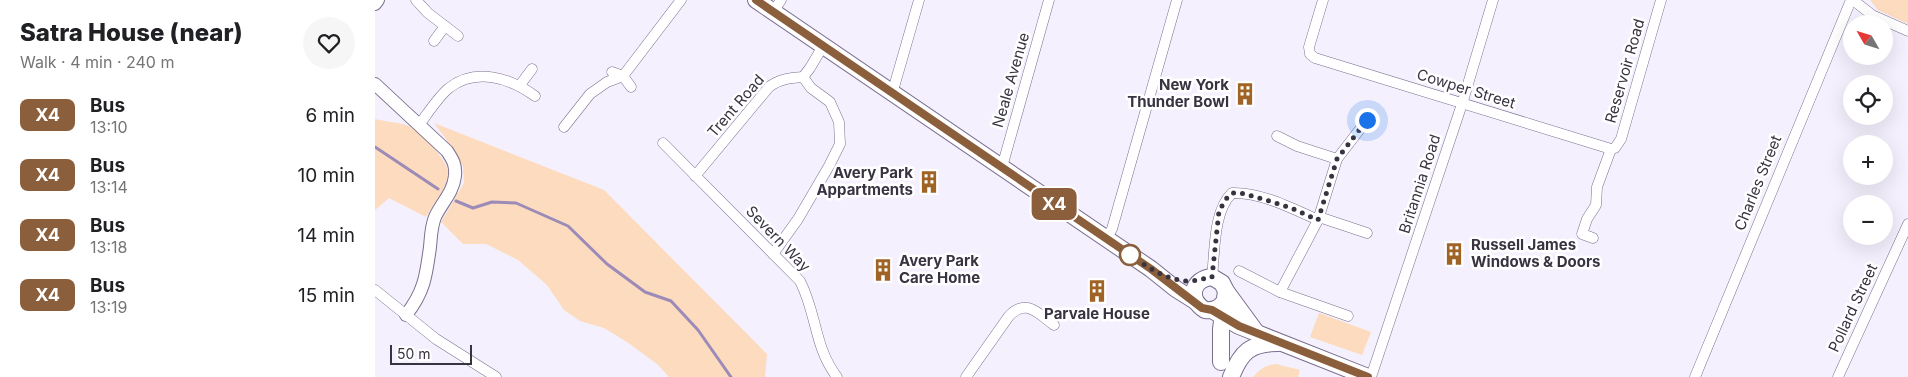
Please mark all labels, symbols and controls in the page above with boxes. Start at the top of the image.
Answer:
north arrow [1843,15,1893,65]
map controls [1843,15,1893,245]
button: heart [303,17,355,69]
street label: Reservoir Road [1601,17,1648,125]
text: Satra House (near) [20,18,243,47]
street label: Neale Avenue [988,30,1033,130]
text: Walk · 4 min · 240 m [20,52,174,72]
street label: Cowper Street [1415,65,1518,113]
street label: Trent Road [703,70,768,141]
place label: New York Thunder Bowl [1127,75,1229,111]
button: locate [1843,75,1893,125]
building icon: New York Thunder Bowl [1232,81,1258,107]
text: Bus [90,94,125,117]
text: X4 [35,104,60,125]
text: 6 min [305,104,355,127]
your location [1355,108,1380,133]
text: 13:10 [90,117,128,137]
street label: Britannia Road [1395,132,1444,236]
street label: Charles Street [1730,132,1785,233]
button: + [1843,135,1893,185]
text: Bus [90,154,125,177]
place label: Avery Park Appartments [816,163,913,199]
text: X4 [35,164,60,185]
text: 10 min [297,164,355,187]
building icon: Avery Park Appartments [916,169,942,195]
text: 13:14 [90,177,128,197]
line badge: X4 [1031,188,1077,220]
text: X4 [1042,193,1066,214]
button: − [1843,195,1893,245]
street label: Severn Way [742,202,815,276]
text: Bus [90,214,125,237]
text: X4 [35,224,60,245]
text: 14 min [297,224,355,247]
place label: Russell James Windows & Doors [1471,235,1601,271]
text: 13:18 [90,237,127,257]
building icon: Russell James Windows & Doors [1441,241,1467,267]
unlabelled marker [1119,244,1141,266]
place label: Avery Park Care Home [899,251,980,287]
building icon: Avery Park Care Home [870,257,896,283]
street label: Pollard Street [1824,261,1881,355]
text: Bus [90,274,125,297]
building icon: Parvale House [1084,278,1110,304]
text: X4 [35,284,60,305]
text: 15 min [298,284,355,307]
text: 13:19 [90,297,127,317]
place label: Parvale House [1044,304,1150,323]
scale bar [390,342,473,365]
text: 50 m [397,345,431,362]

